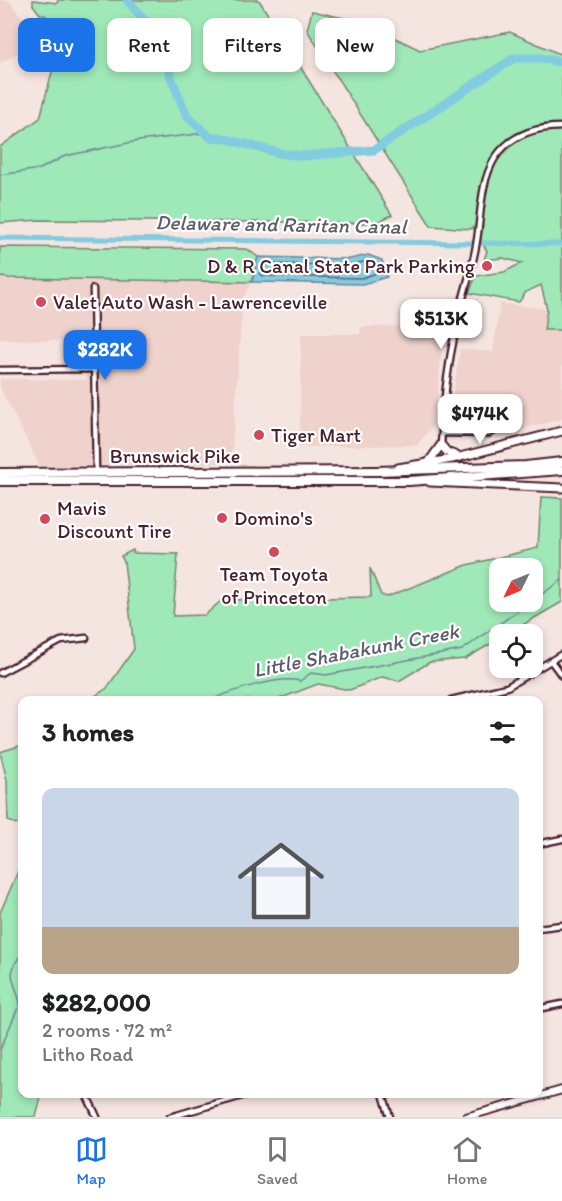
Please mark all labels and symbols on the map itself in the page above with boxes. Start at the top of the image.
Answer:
water label: Delaware and Raritan Canal [155,209,409,239]
place label: D & R Canal State Park Parking [207,254,476,278]
marker: D & R Canal State Park Parking [480,259,494,273]
place label: Valet Auto Wash - Lawrenceville [53,290,327,314]
marker: Valet Auto Wash - Lawrenceville [34,295,48,309]
pin: $513K [399,299,483,350]
pin: $282K [63,330,147,381]
pin: $474K [438,394,522,445]
place label: Tiger Mart [271,423,361,447]
marker: Tiger Mart [252,428,266,442]
street label: Brunswick Pike [110,444,240,468]
place label: Mavis Discount Tire [57,496,171,543]
place label: Domino's [234,506,313,530]
marker: Domino's [215,511,229,525]
marker: Mavis Discount Tire [38,512,52,526]
marker: Team Toyota of Princeton [267,545,281,559]
north arrow [489,558,543,612]
place label: Team Toyota of Princeton [220,562,328,609]
water label: Little Shabakunk Creek [251,618,462,682]

